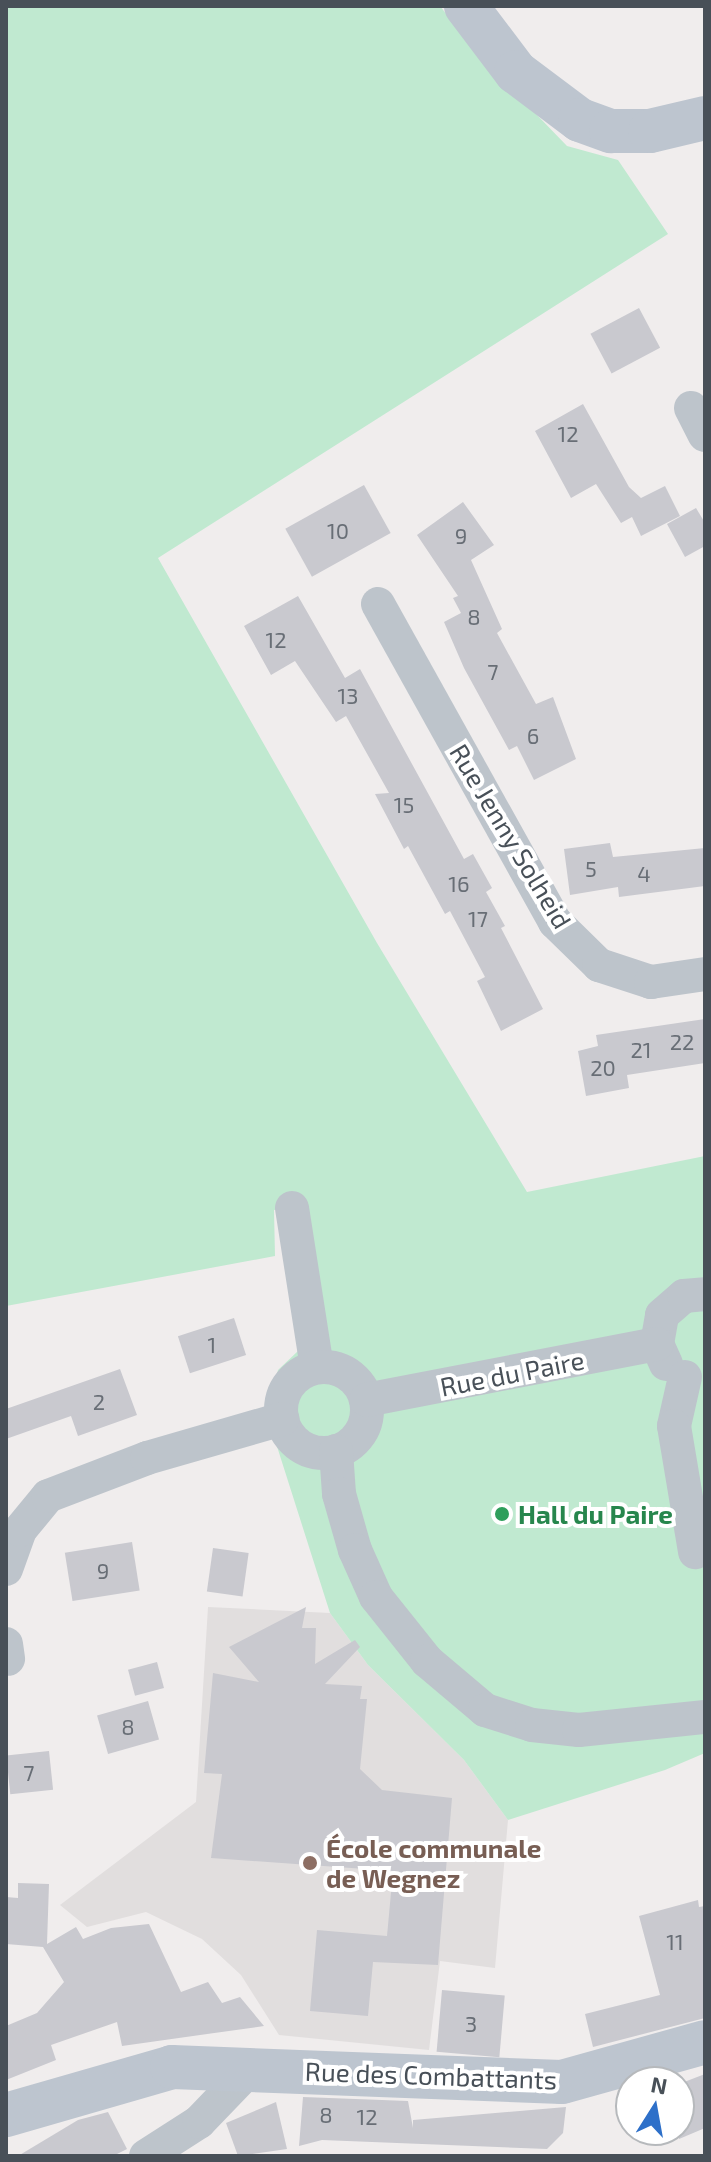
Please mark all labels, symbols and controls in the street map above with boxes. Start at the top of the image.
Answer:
house number: 12 [557,421,579,447]
house number: 10 [327,518,349,544]
house number: 9 [455,523,467,549]
house number: 8 [467,604,481,630]
house number: 12 [265,627,287,653]
house number: 7 [487,659,499,685]
house number: 13 [338,683,358,709]
house number: 6 [527,723,539,749]
street label: Rue Jenny Solheid [443,738,579,934]
house number: 15 [394,792,414,818]
house number: 5 [585,856,597,882]
house number: 4 [637,861,651,887]
house number: 16 [448,871,470,897]
house number: 17 [468,906,488,932]
house number: 22 [670,1029,694,1055]
house number: 21 [630,1037,652,1063]
house number: 20 [590,1055,616,1081]
house number: 1 [208,1332,216,1358]
street label: Rue du Paire [437,1344,587,1402]
house number: 2 [93,1389,105,1415]
place label: Hall du Paire [518,1498,674,1530]
marker: Hall du Paire [493,1505,511,1523]
house number: 9 [97,1558,109,1584]
house number: 8 [121,1714,135,1740]
house number: 7 [23,1760,35,1786]
place label: École communale de Wegnez [326,1832,541,1894]
marker: École communale de Wegnez [301,1854,319,1872]
house number: 11 [666,1929,684,1955]
house number: 3 [465,2011,477,2037]
street label: Rue des Combattants [304,2055,558,2095]
north arrow [615,2066,695,2146]
text: N [649,2070,669,2099]
house number: 8 [319,2102,333,2128]
house number: 12 [356,2104,378,2130]

